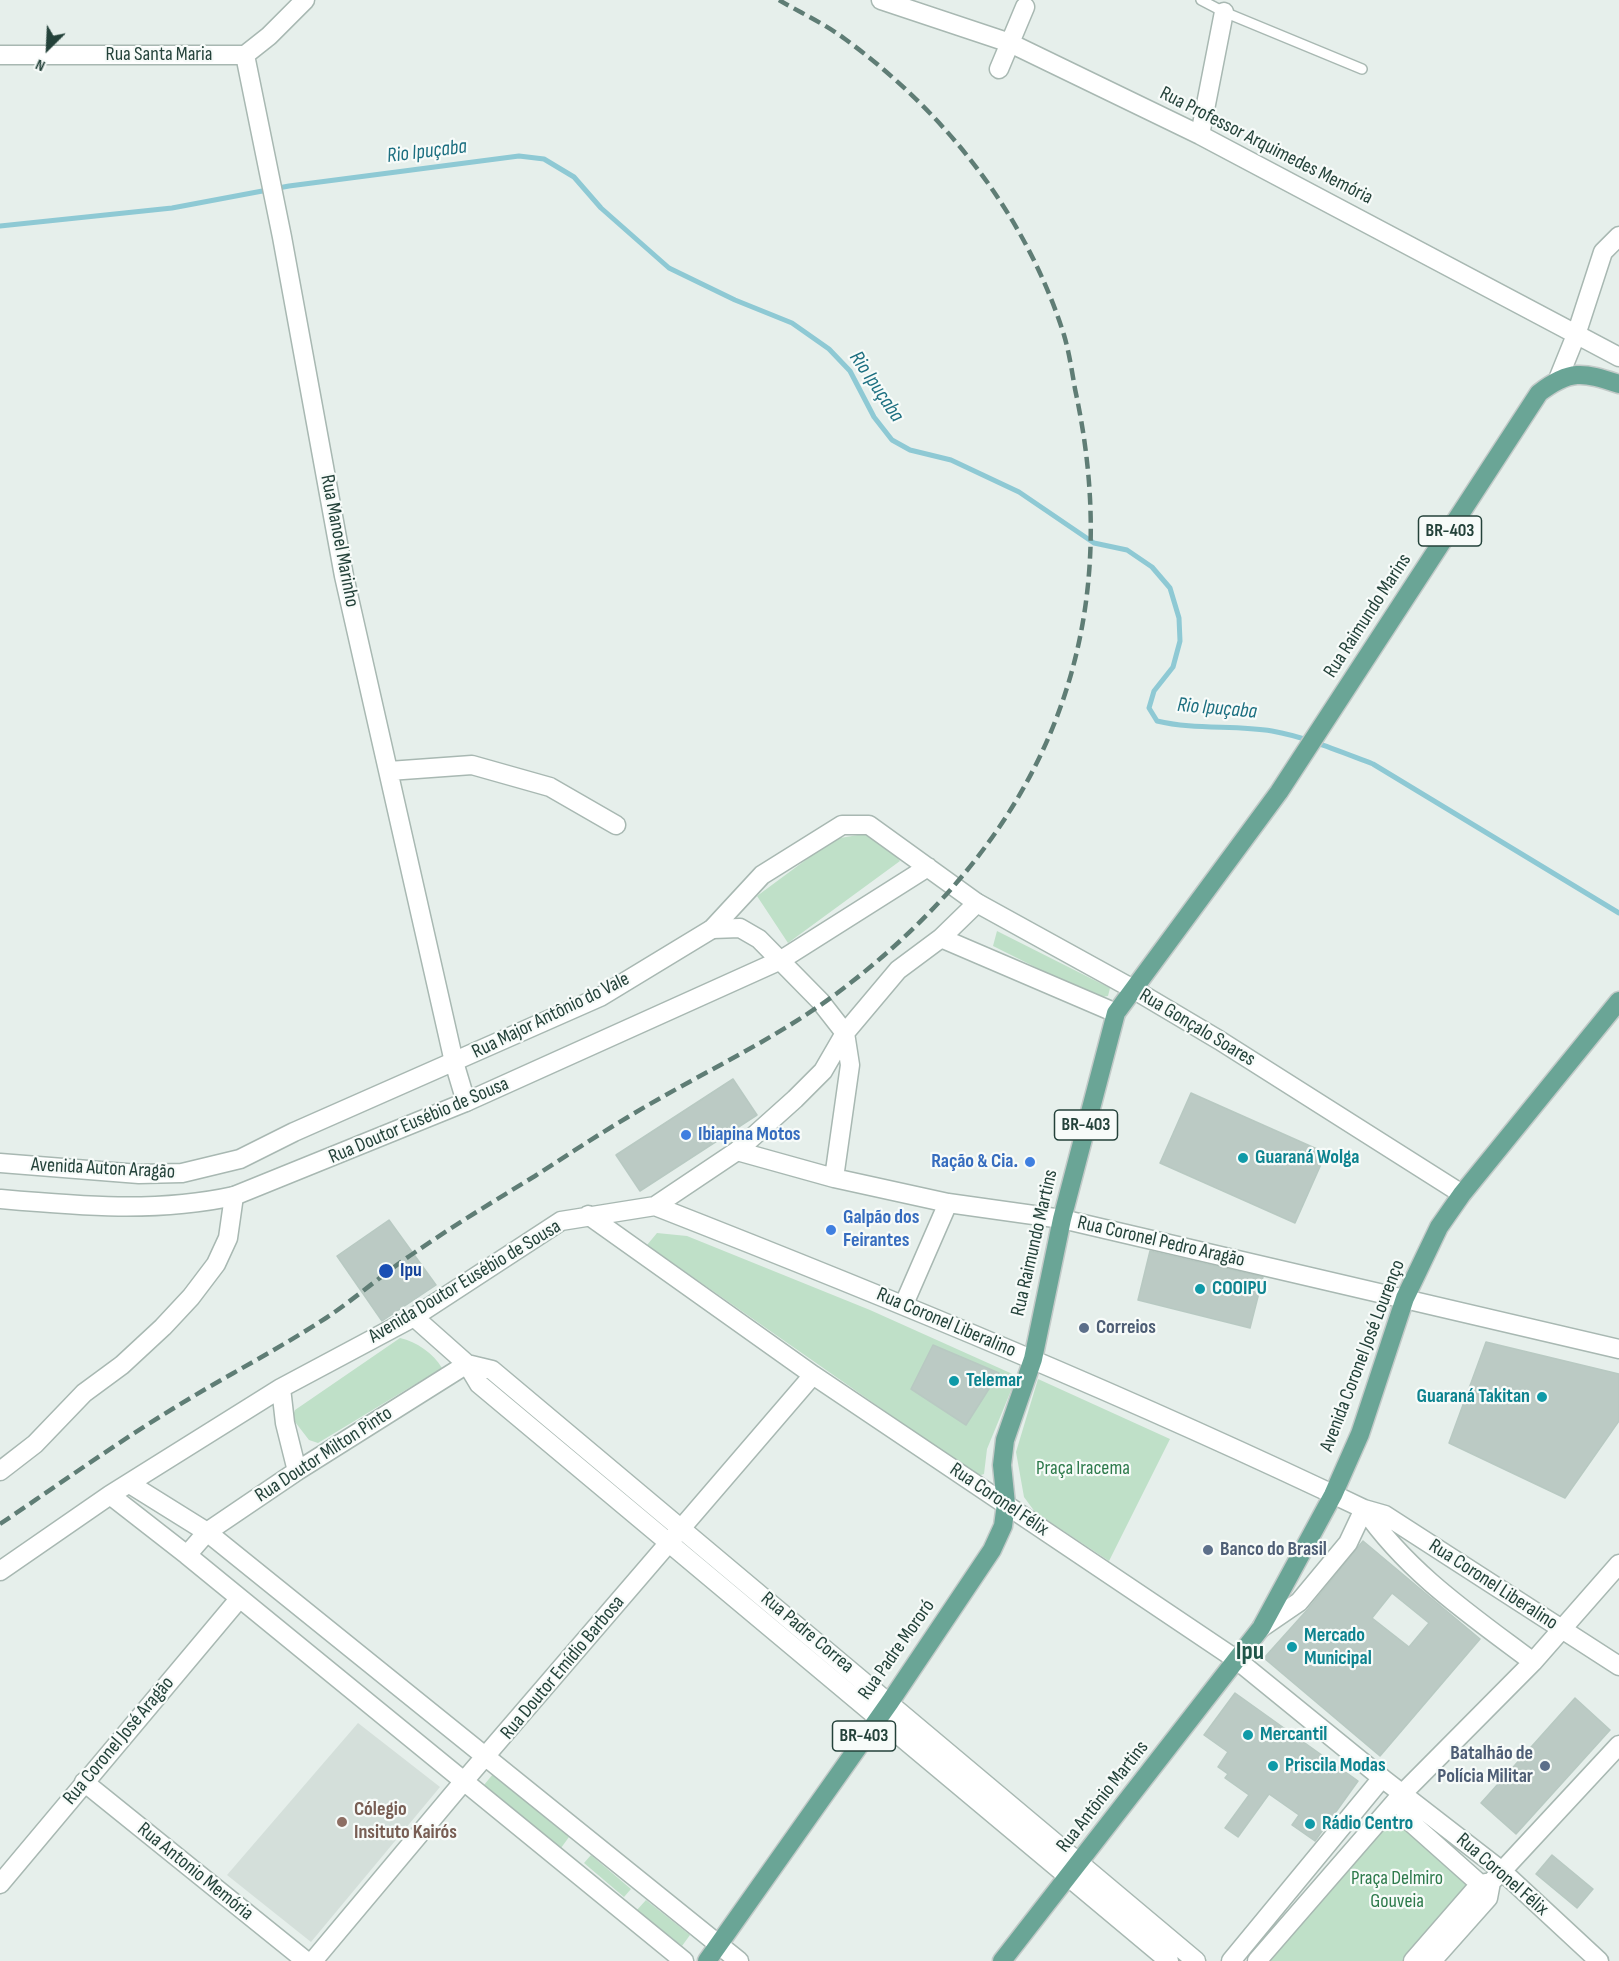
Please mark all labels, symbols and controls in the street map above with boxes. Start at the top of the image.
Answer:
north arrow [18,18,78,78]
street label: Rua Santa Maria [105,43,213,67]
text: N [33,54,48,75]
street label: Rua Professor Arquimedes Memória [1155,82,1377,210]
water label: Rio Ipuçaba [386,135,468,169]
water label: Rio Ipuçaba [843,347,909,427]
street label: Rua Manoel Marinho [314,473,364,609]
road number: BR-403 [1418,516,1482,546]
street label: Rua Raimundo Marins [1319,549,1417,683]
water label: Rio Ipuçaba [1176,693,1258,725]
street label: Rua Major Antônio do Vale [468,967,634,1065]
street label: Rua Gonçalo Soares [1135,984,1259,1072]
street label: Rua Doutor Eusébio de Sousa [325,1072,513,1170]
road number: BR-403 [1054,1110,1118,1140]
place label: Ibiapina Motos [698,1123,801,1147]
marker: Ibiapina Motos [679,1128,693,1142]
place label: Guaraná Wolga [1255,1146,1359,1170]
place label: Ração & Cia. [931,1150,1018,1174]
marker: Guaraná Wolga [1236,1151,1250,1165]
street label: Avenida Auton Aragão [30,1153,176,1185]
marker: Ração & Cia. [1023,1155,1037,1169]
street label: Rua Raimundo Martins [1006,1167,1064,1319]
place label: Galpão dos Feirantes [843,1206,919,1253]
street label: Rua Coronel Pedro Aragão [1075,1211,1247,1273]
street label: Avenida Doutor Eusébio de Sousa [365,1215,565,1349]
marker: Galpão dos Feirantes [824,1223,838,1237]
street label: Avenida Coronel José Lourenço [1315,1257,1411,1455]
place label: Ipu [400,1259,422,1283]
marker: Ipu [377,1262,395,1280]
place label: COOIPU [1212,1277,1267,1301]
marker: COOIPU [1193,1282,1207,1296]
street label: Rua Coronel Liberalino [873,1283,1019,1363]
place label: Correios [1096,1316,1156,1340]
marker: Correios [1077,1321,1091,1335]
place label: Telemar [966,1369,1022,1393]
marker: Telemar [947,1374,961,1388]
place label: Guaraná Takitan [1416,1385,1530,1409]
marker: Guaraná Takitan [1535,1390,1549,1404]
street label: Rua Doutor Milton Pinto [251,1402,397,1508]
park label: Praça Iracema [1036,1457,1130,1481]
street label: Rua Coronel Félix [945,1458,1053,1542]
street label: Rua Coronel Liberalino [1424,1534,1562,1636]
place label: Banco do Brasil [1220,1538,1327,1562]
marker: Banco do Brasil [1201,1543,1215,1557]
street label: Rua Padre Correa [756,1587,858,1679]
street label: Rua Doutor Emídio Barbosa [496,1591,630,1745]
street label: Rua Padre Mororó [854,1595,940,1705]
place label: Mercado Municipal [1304,1624,1372,1671]
district label: Ipu [1236,1636,1264,1668]
marker: Mercado Municipal [1285,1640,1299,1654]
street label: Rua Coronel José Aragão [58,1672,180,1810]
road number: BR-403 [832,1721,896,1751]
place label: Mercantil [1260,1723,1327,1747]
marker: Mercantil [1241,1728,1255,1742]
street label: Rua Antônio Martins [1052,1736,1154,1858]
place label: Batalhão de Polícia Militar [1437,1742,1533,1789]
place label: Priscila Modas [1285,1754,1386,1778]
marker: Priscila Modas [1266,1759,1280,1773]
marker: Batalhão de Polícia Militar [1538,1759,1552,1773]
place label: Cólegio Insituto Kairós [354,1798,457,1845]
place label: Rádio Centro [1322,1812,1413,1836]
marker: Cólegio Insituto Kairós [335,1815,349,1829]
marker: Rádio Centro [1303,1817,1317,1831]
street label: Rua Antonio Memória [132,1818,258,1926]
street label: Rua Coronel Félix [1451,1828,1553,1922]
park label: Praça Delmiro Gouveia [1351,1867,1443,1914]

